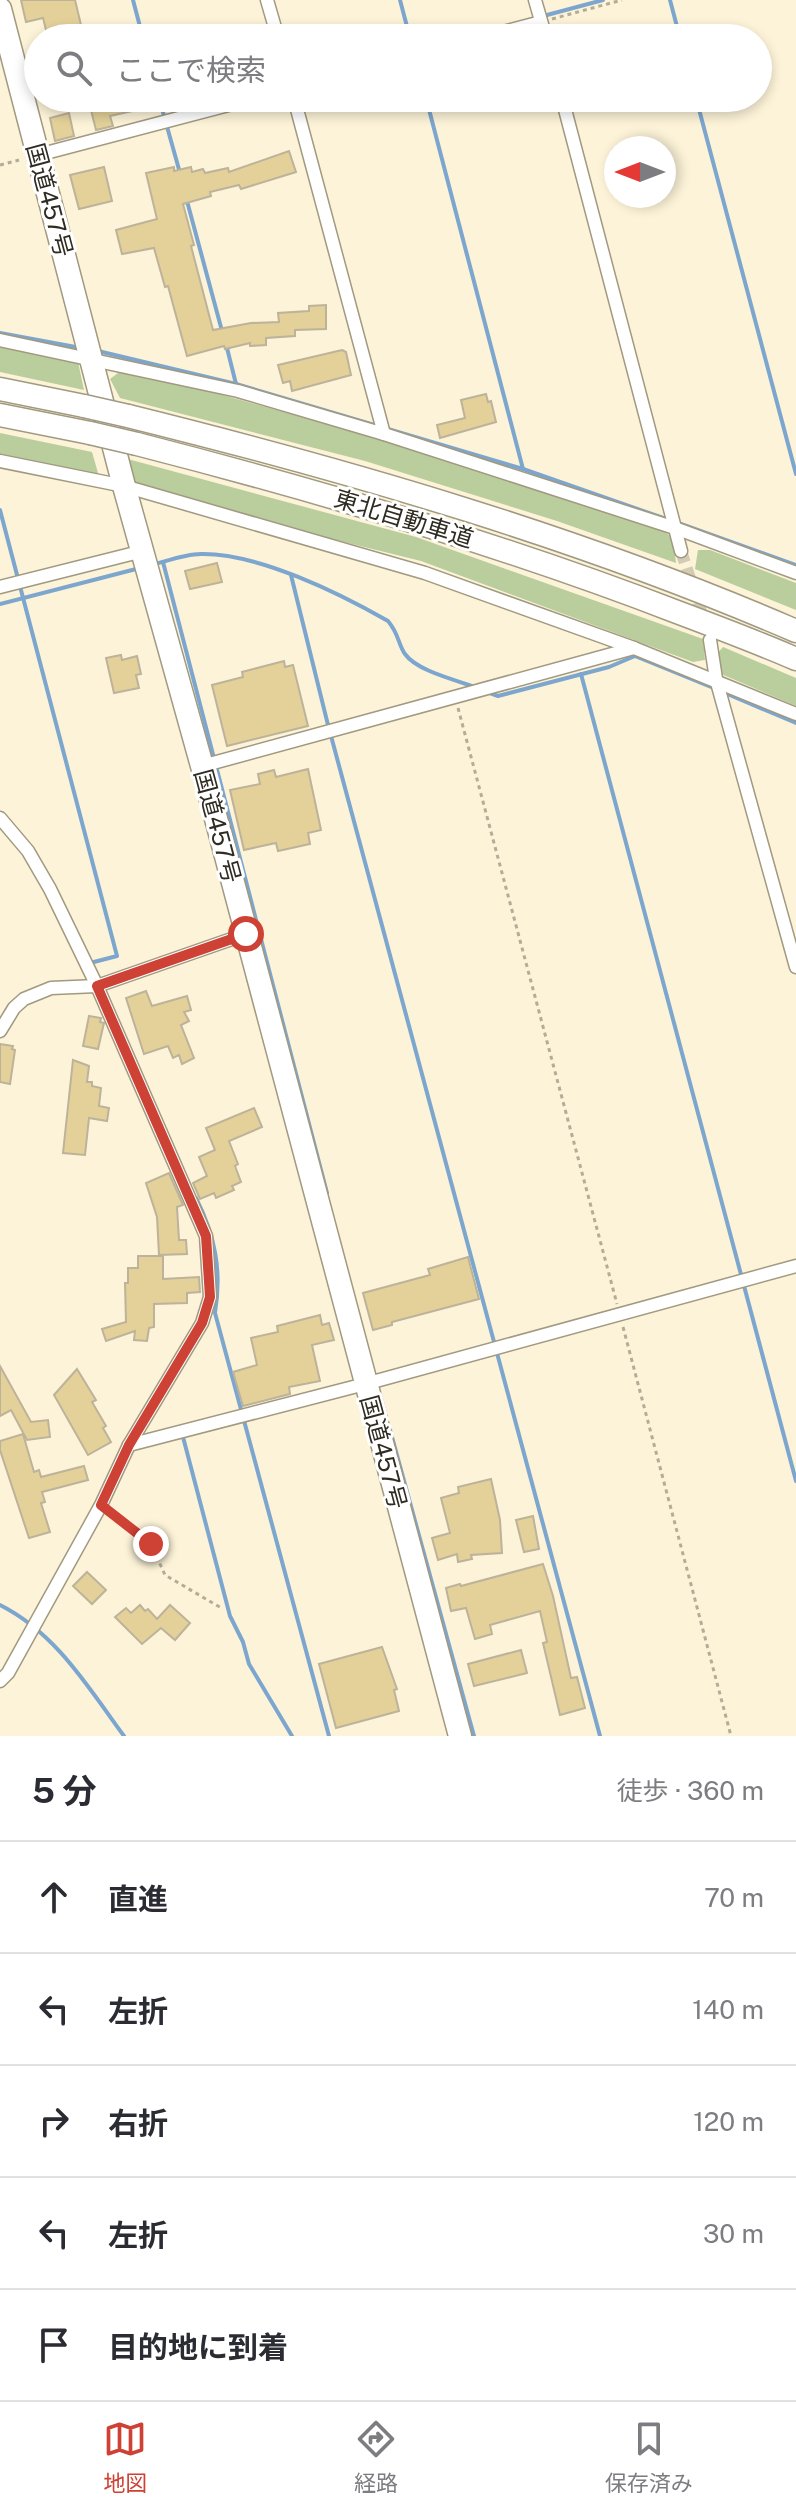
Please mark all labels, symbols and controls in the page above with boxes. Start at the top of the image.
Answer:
search box [24,24,772,112]
icon: search [52,46,96,90]
text: ここで検索 [116,52,266,88]
north arrow [604,136,676,208]
street label: 国道457号 [21,140,79,260]
street label: 東北自動車道 [331,484,477,552]
street label: 国道457号 [189,766,247,886]
route start [228,916,264,952]
street label: 国道457号 [355,1392,413,1512]
route end [133,1526,169,1562]
text: 5 分 [32,1771,97,1811]
text: 徒歩 · 360 m [617,1775,764,1806]
icon: ahead [32,1875,76,1919]
text: 直進 [108,1881,168,1917]
text: 70 m [704,1882,764,1913]
icon: left [32,1987,76,2031]
text: 左折 [108,1993,168,2029]
text: 140 m [692,1994,764,2025]
icon: right [32,2099,76,2143]
text: 右折 [108,2105,168,2141]
text: 120 m [693,2106,764,2137]
icon: left [32,2211,76,2255]
text: 左折 [108,2217,168,2253]
text: 30 m [703,2218,764,2249]
icon: arrive [32,2323,76,2367]
text: 目的地に到着 [108,2329,288,2365]
tab: 地図 [103,2417,147,2497]
tab: 経路 [354,2417,398,2497]
tab: 保存済み [605,2417,693,2497]

